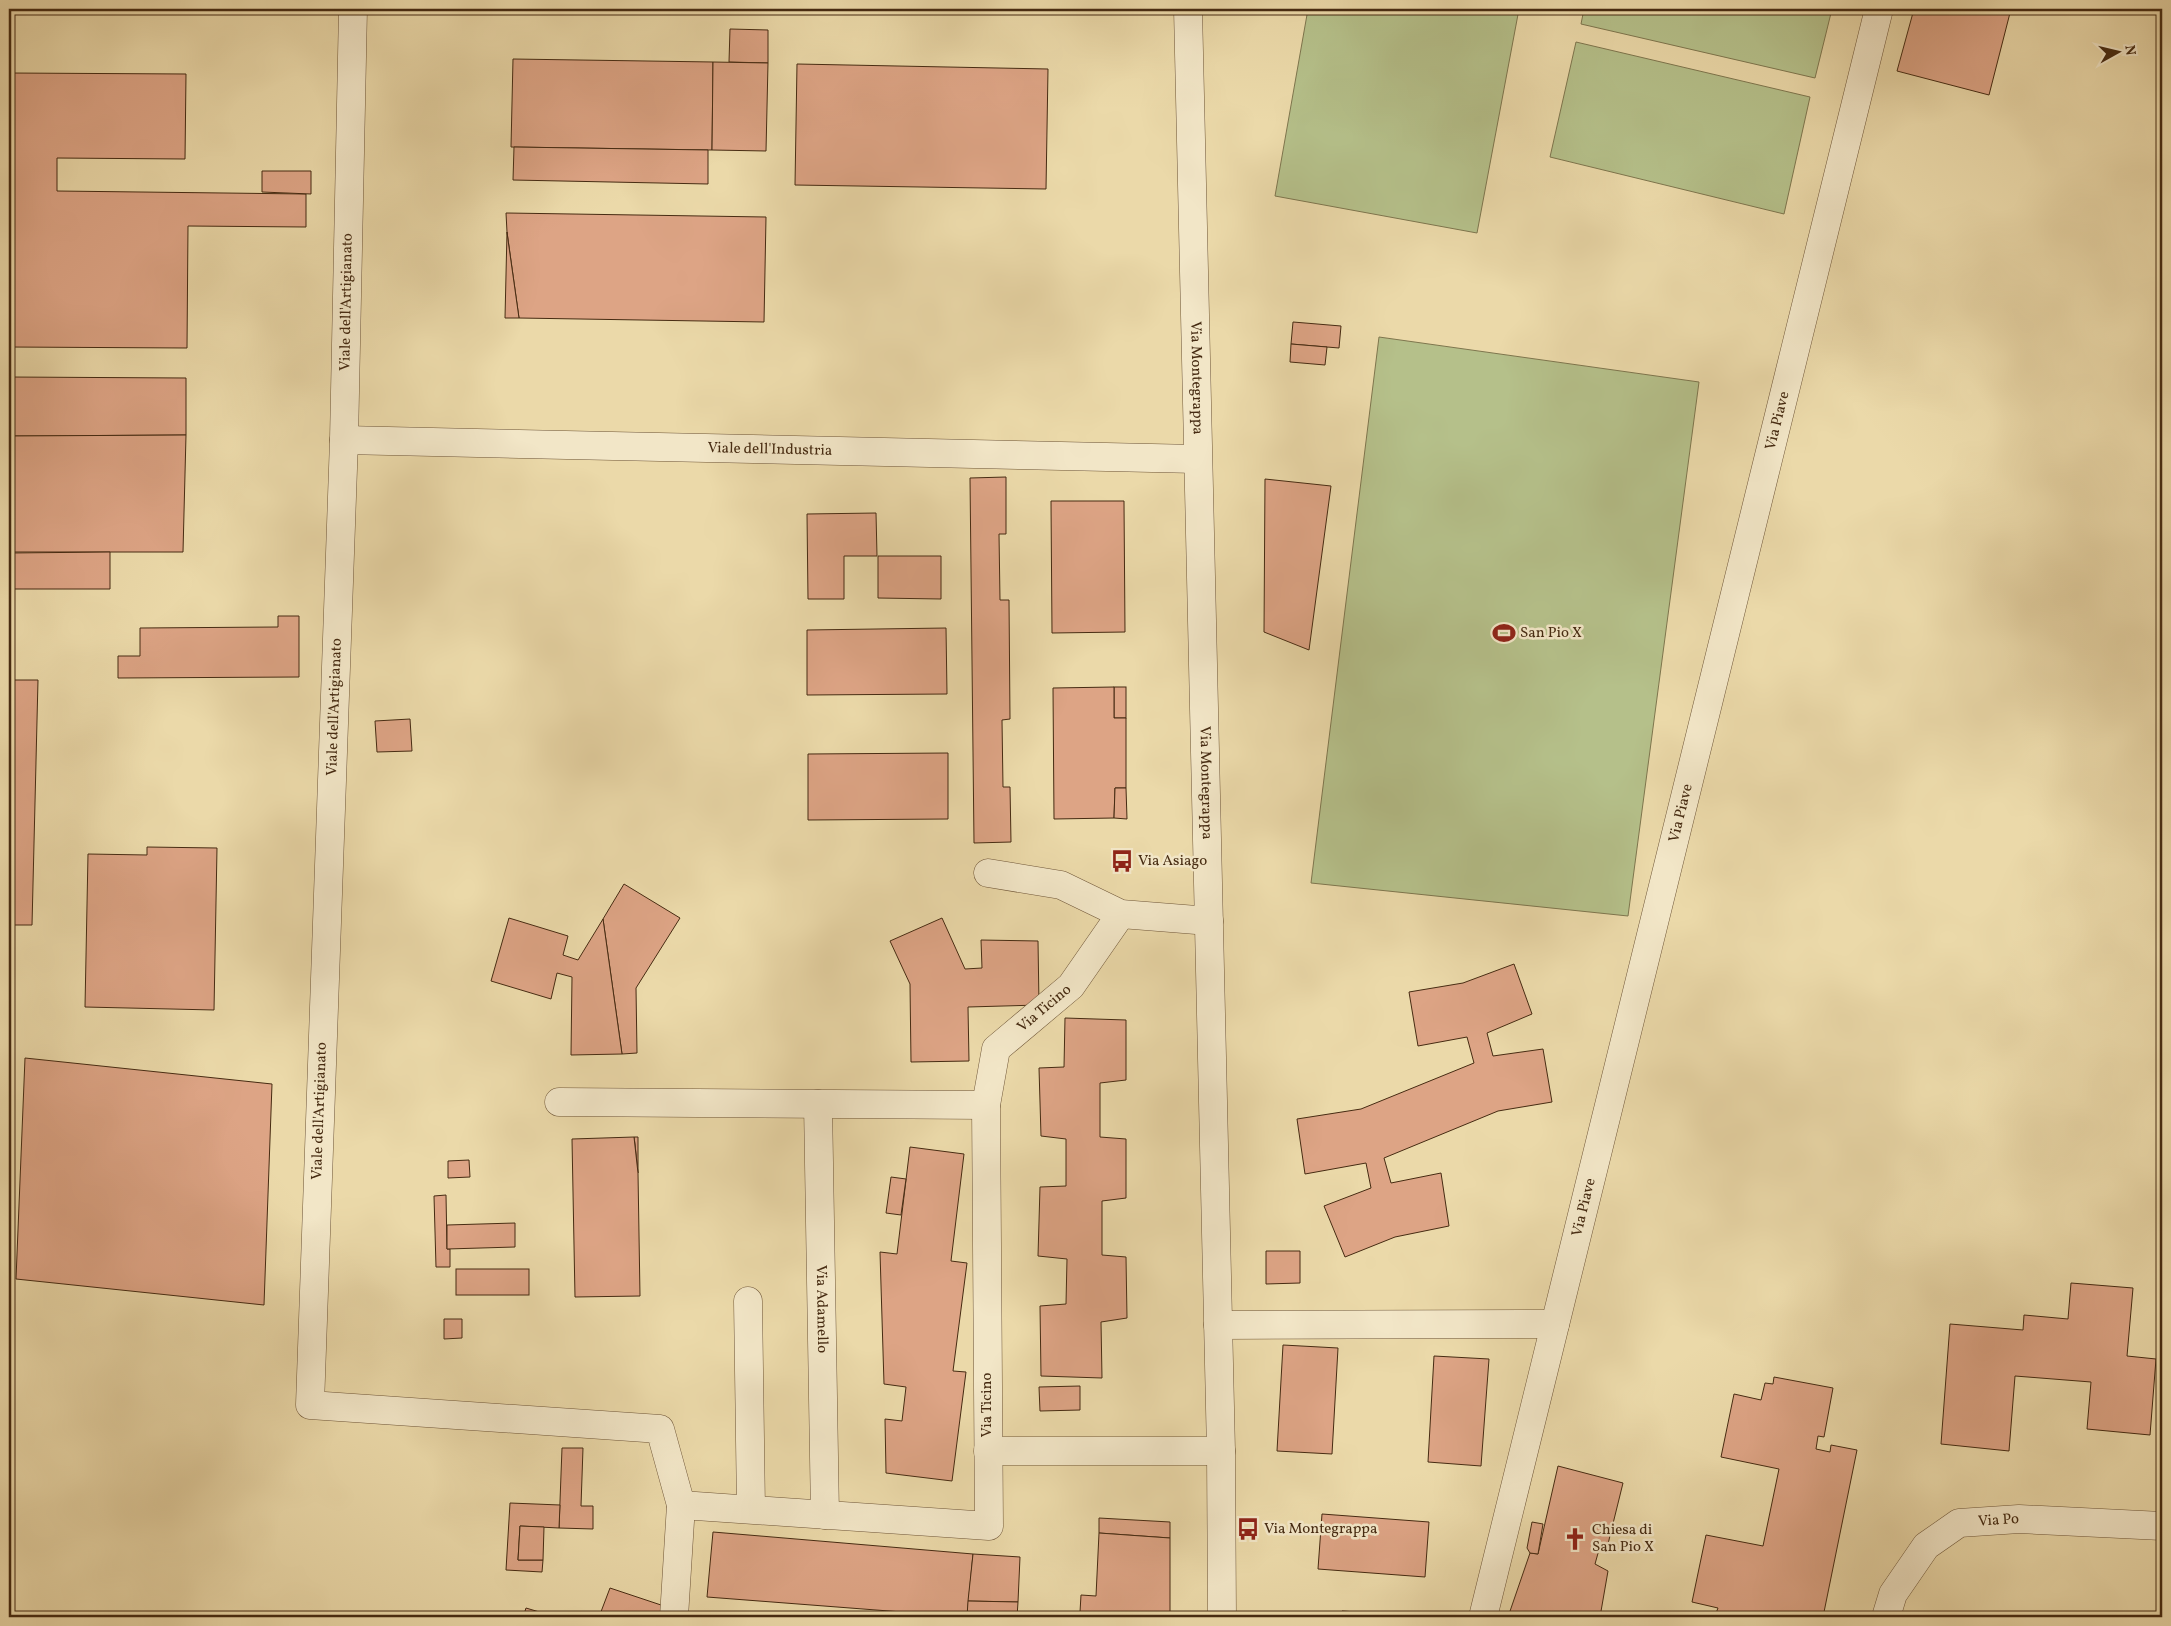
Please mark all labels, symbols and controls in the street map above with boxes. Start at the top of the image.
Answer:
north arrow [2094,28,2144,78]
text: N [2119,44,2140,57]
street label: Viale dell'Artigianato [335,233,359,371]
street label: Via Montegrappa [1185,321,1208,435]
street label: Via Piave [1760,389,1795,452]
street label: Viale dell'Industria [707,438,833,461]
sports icon: San Pio X [1491,620,1517,646]
place label: San Pio X [1520,623,1582,644]
street label: Viale dell'Artigianato [322,638,348,776]
street label: Via Montegrappa [1194,726,1218,840]
street label: Via Piave [1664,782,1698,845]
bus stop icon: Via Asiago [1109,848,1135,874]
place label: Via Asiago [1138,851,1207,872]
street label: Via Ticino [1013,979,1076,1037]
street label: Viale dell'Artigianato [307,1042,333,1180]
street label: Via Piave [1567,1176,1601,1239]
street label: Via Adamello [810,1265,833,1353]
street label: Via Ticino [977,1373,998,1437]
street label: Via Po [1977,1509,2020,1532]
bus stop icon: Via Montegrappa [1235,1516,1261,1542]
place label: Via Montegrappa [1264,1519,1377,1540]
place label: Chiesa di San Pio X [1592,1520,1654,1558]
church icon: Chiesa di San Pio X [1562,1526,1588,1552]

